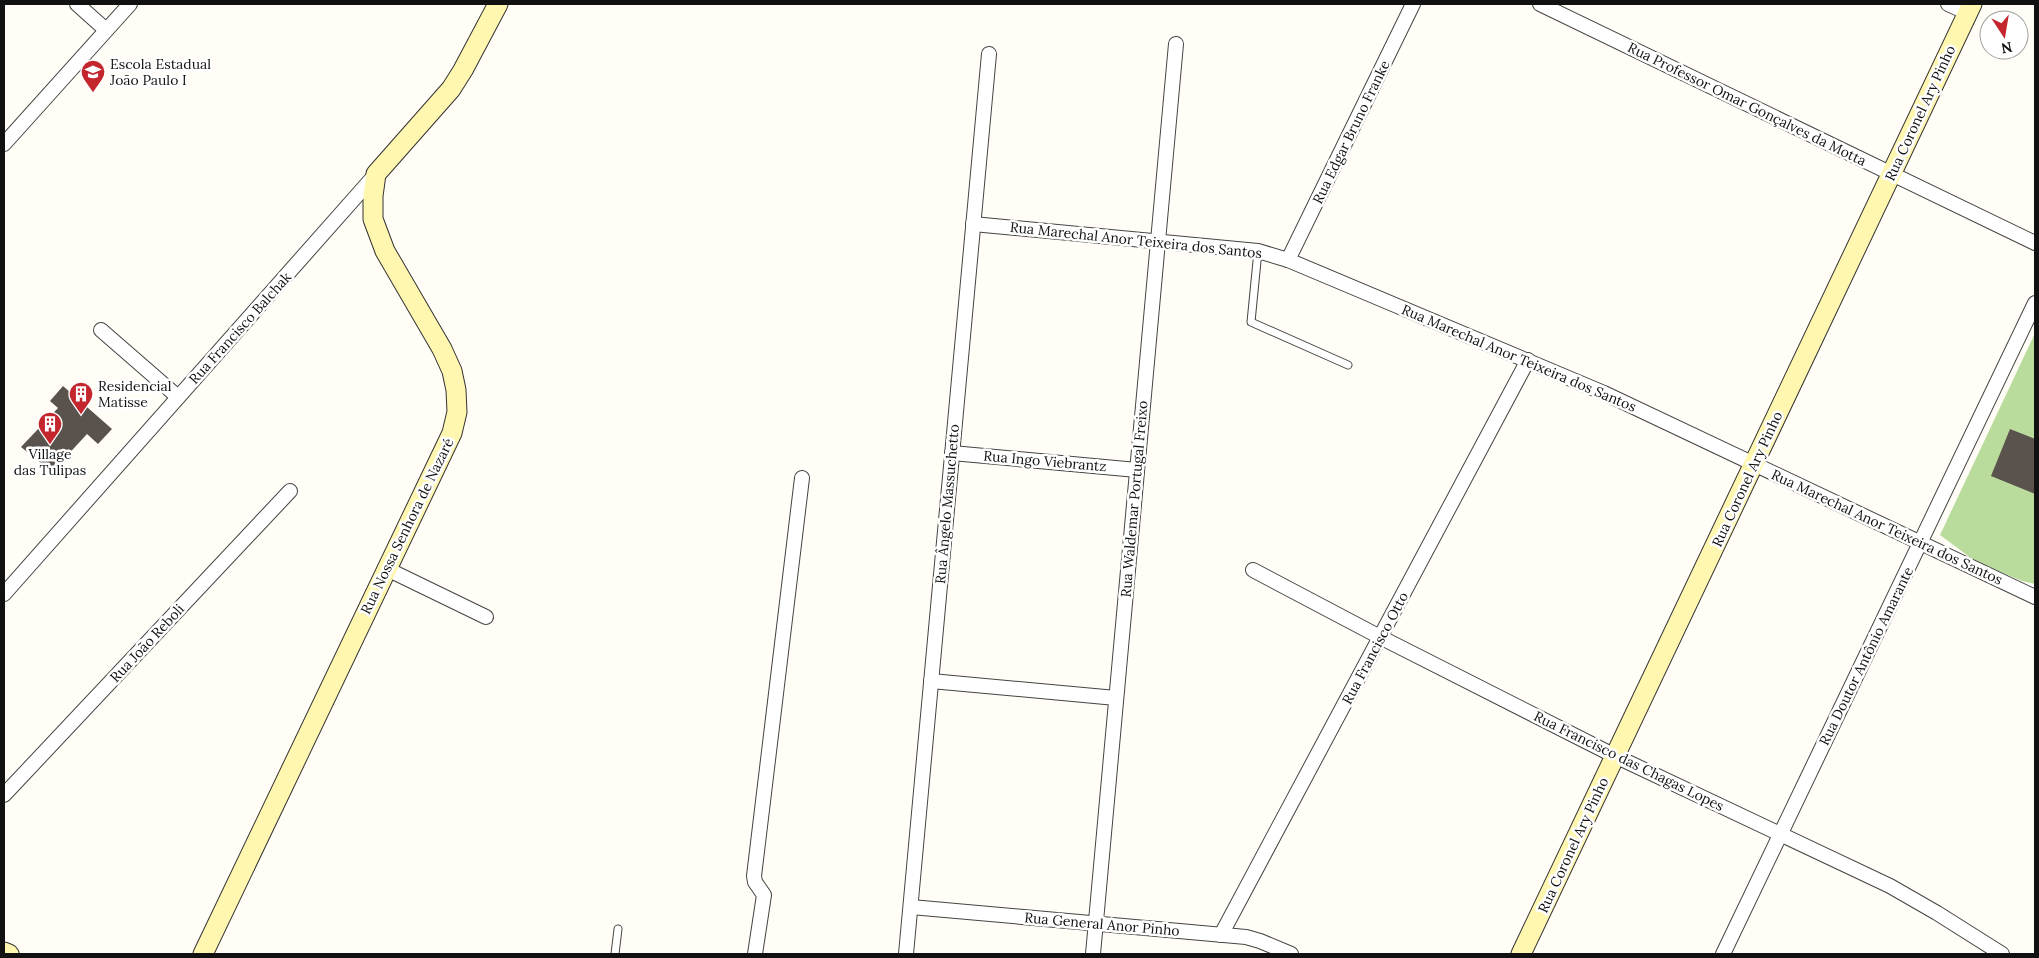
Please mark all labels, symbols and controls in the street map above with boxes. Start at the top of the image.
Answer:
north arrow [1979,10,2029,60]
street label: Rua Professor Omar Gonçalves da Motta [1625,38,1869,170]
text: N [1999,38,2014,58]
street label: Rua Coronel Ary Pinho [1881,42,1959,184]
place label: Escola Estadual João Paulo I [109,55,211,89]
street label: Rua Edgar Bruno Franke [1308,57,1394,207]
school or university icon: Escola Estadual João Paulo I [80,59,106,93]
street label: Rua Marechal Anor Teixeira dos Santos [1009,218,1263,262]
street label: Rua Francisco Balchak [185,268,295,388]
street label: Rua Marechal Anor Teixeira dos Santos [1399,300,1639,416]
place label: Residencial Matisse [98,377,172,411]
building icon: Residencial Matisse [68,381,94,415]
street label: Rua Waldemar Portugal Freixo [1116,400,1152,598]
street label: Rua Coronel Ary Pinho [1708,408,1786,550]
building icon: Village das Tulipas [37,411,63,445]
street label: Rua Ângelo Massuchetto [931,423,963,585]
street label: Rua Nossa Senhora de Nazaré [356,435,458,617]
place label: Village das Tulipas [14,445,86,479]
street label: Rua Ingo Viebrantz [983,447,1107,475]
street label: Rua Marechal Anor Teixeira dos Santos [1768,465,2006,589]
street label: Rua Doutor Antônio Amarante [1815,563,1917,748]
street label: Rua Francisco Otto [1338,589,1412,707]
street label: Rua João Reboli [106,600,188,686]
street label: Rua Francisco das Chagas Lopes [1531,707,1727,815]
street label: Rua Coronel Ary Pinho [1534,774,1612,916]
street label: Rua General Anor Pinho [1024,908,1180,940]

